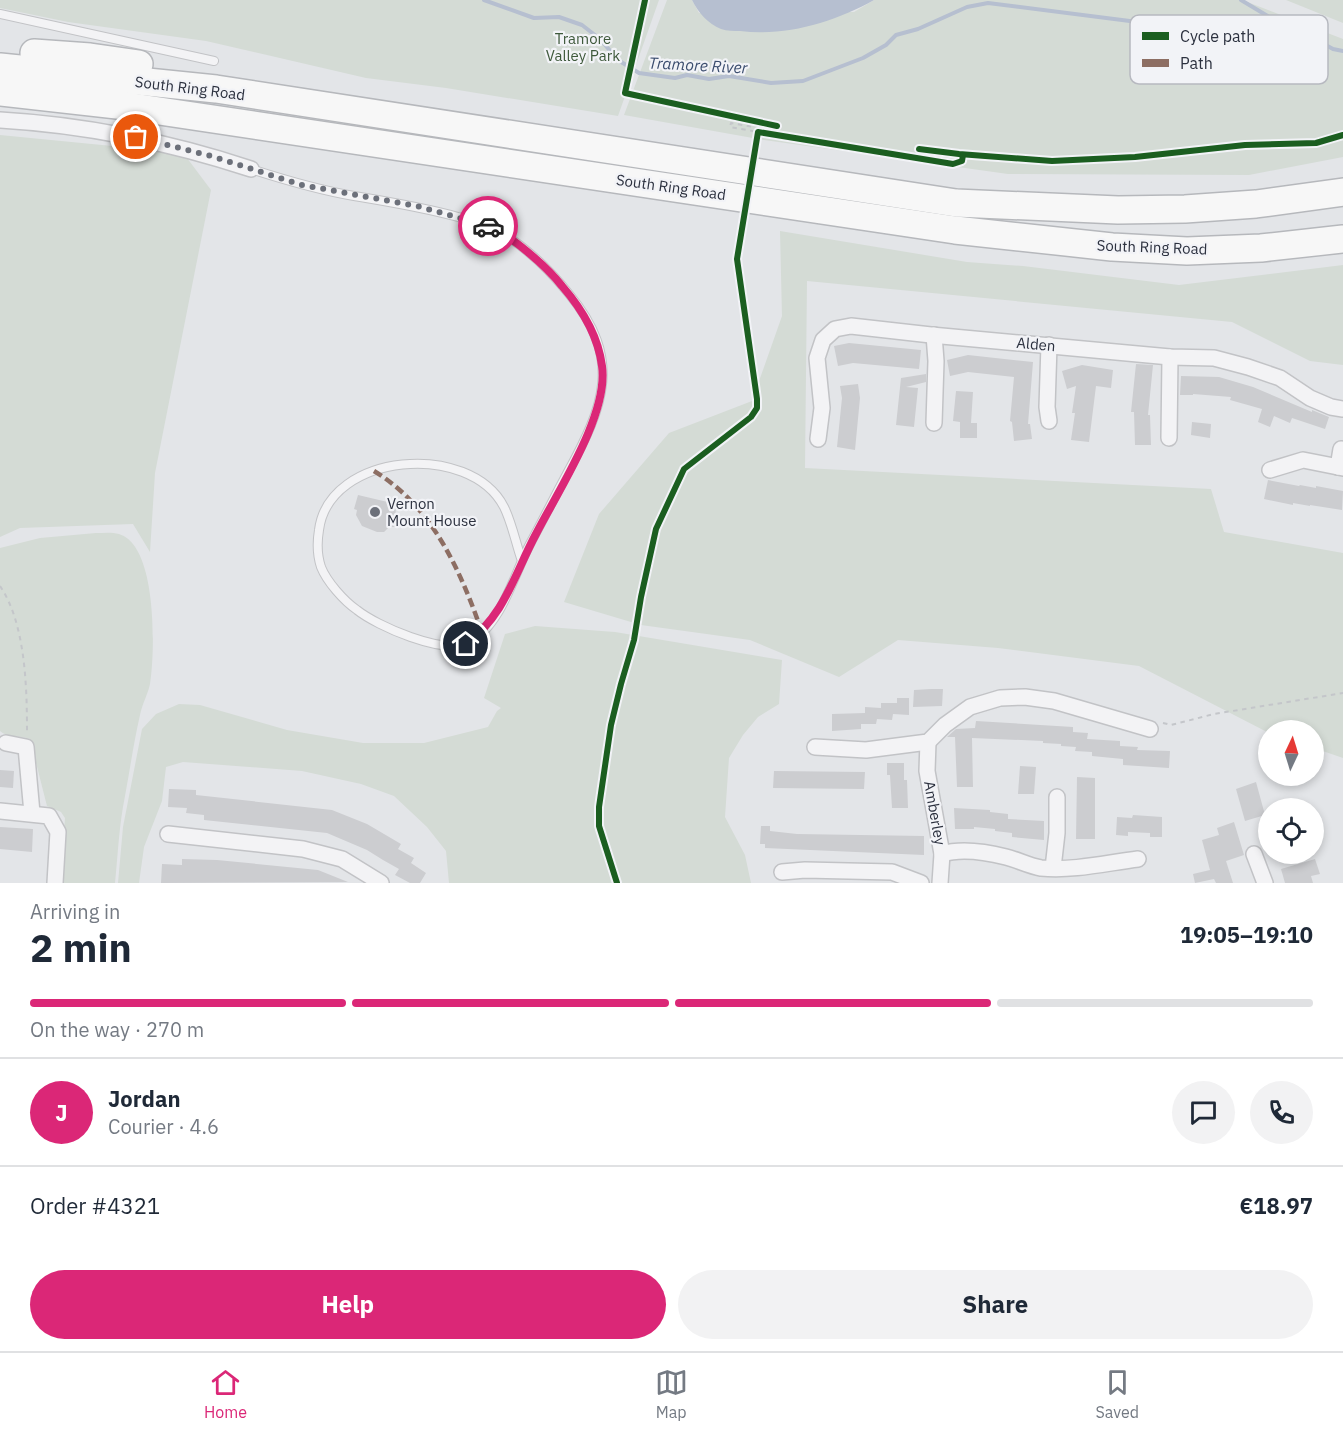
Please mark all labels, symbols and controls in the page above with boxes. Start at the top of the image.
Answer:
legend [1130,15,1328,84]
text: Cycle path [1180,26,1255,46]
park label: Tramore Valley Park [546,29,620,65]
water label: Tramore River [648,52,749,78]
text: Path [1180,53,1213,73]
street label: South Ring Road [134,72,246,104]
pin [110,111,161,162]
icon: bag [119,120,152,153]
street label: South Ring Road [615,170,727,204]
courier [458,196,518,256]
icon: car [472,210,505,243]
street label: South Ring Road [1096,236,1208,258]
street label: Alden [1016,333,1056,355]
place label: Vernon Mount House [387,494,477,530]
marker: Vernon Mount House [368,505,382,519]
pin [440,618,491,669]
icon: home [449,627,482,660]
north arrow [1258,720,1324,786]
map controls [1258,720,1324,864]
street label: Amberley [920,779,950,847]
button: locate [1258,798,1324,864]
text: Arriving in [30,898,120,925]
text: 19:05–19:10 [1180,920,1313,949]
text: 2 min [30,922,132,973]
text: On the way · 270 m [30,1016,204,1043]
button: chat [1172,1081,1235,1144]
button: phone [1250,1081,1313,1144]
text: Jordan [108,1084,181,1113]
text: J [55,1098,68,1127]
text: Courier · 4.6 [108,1113,219,1140]
text: Order #4321 [30,1191,160,1220]
text: €18.97 [1240,1191,1313,1220]
button: Help [30,1270,666,1339]
button: Share [678,1270,1313,1339]
tab: Home [204,1366,247,1422]
tab: Map [655,1366,688,1422]
tab: Saved [1096,1366,1139,1422]

